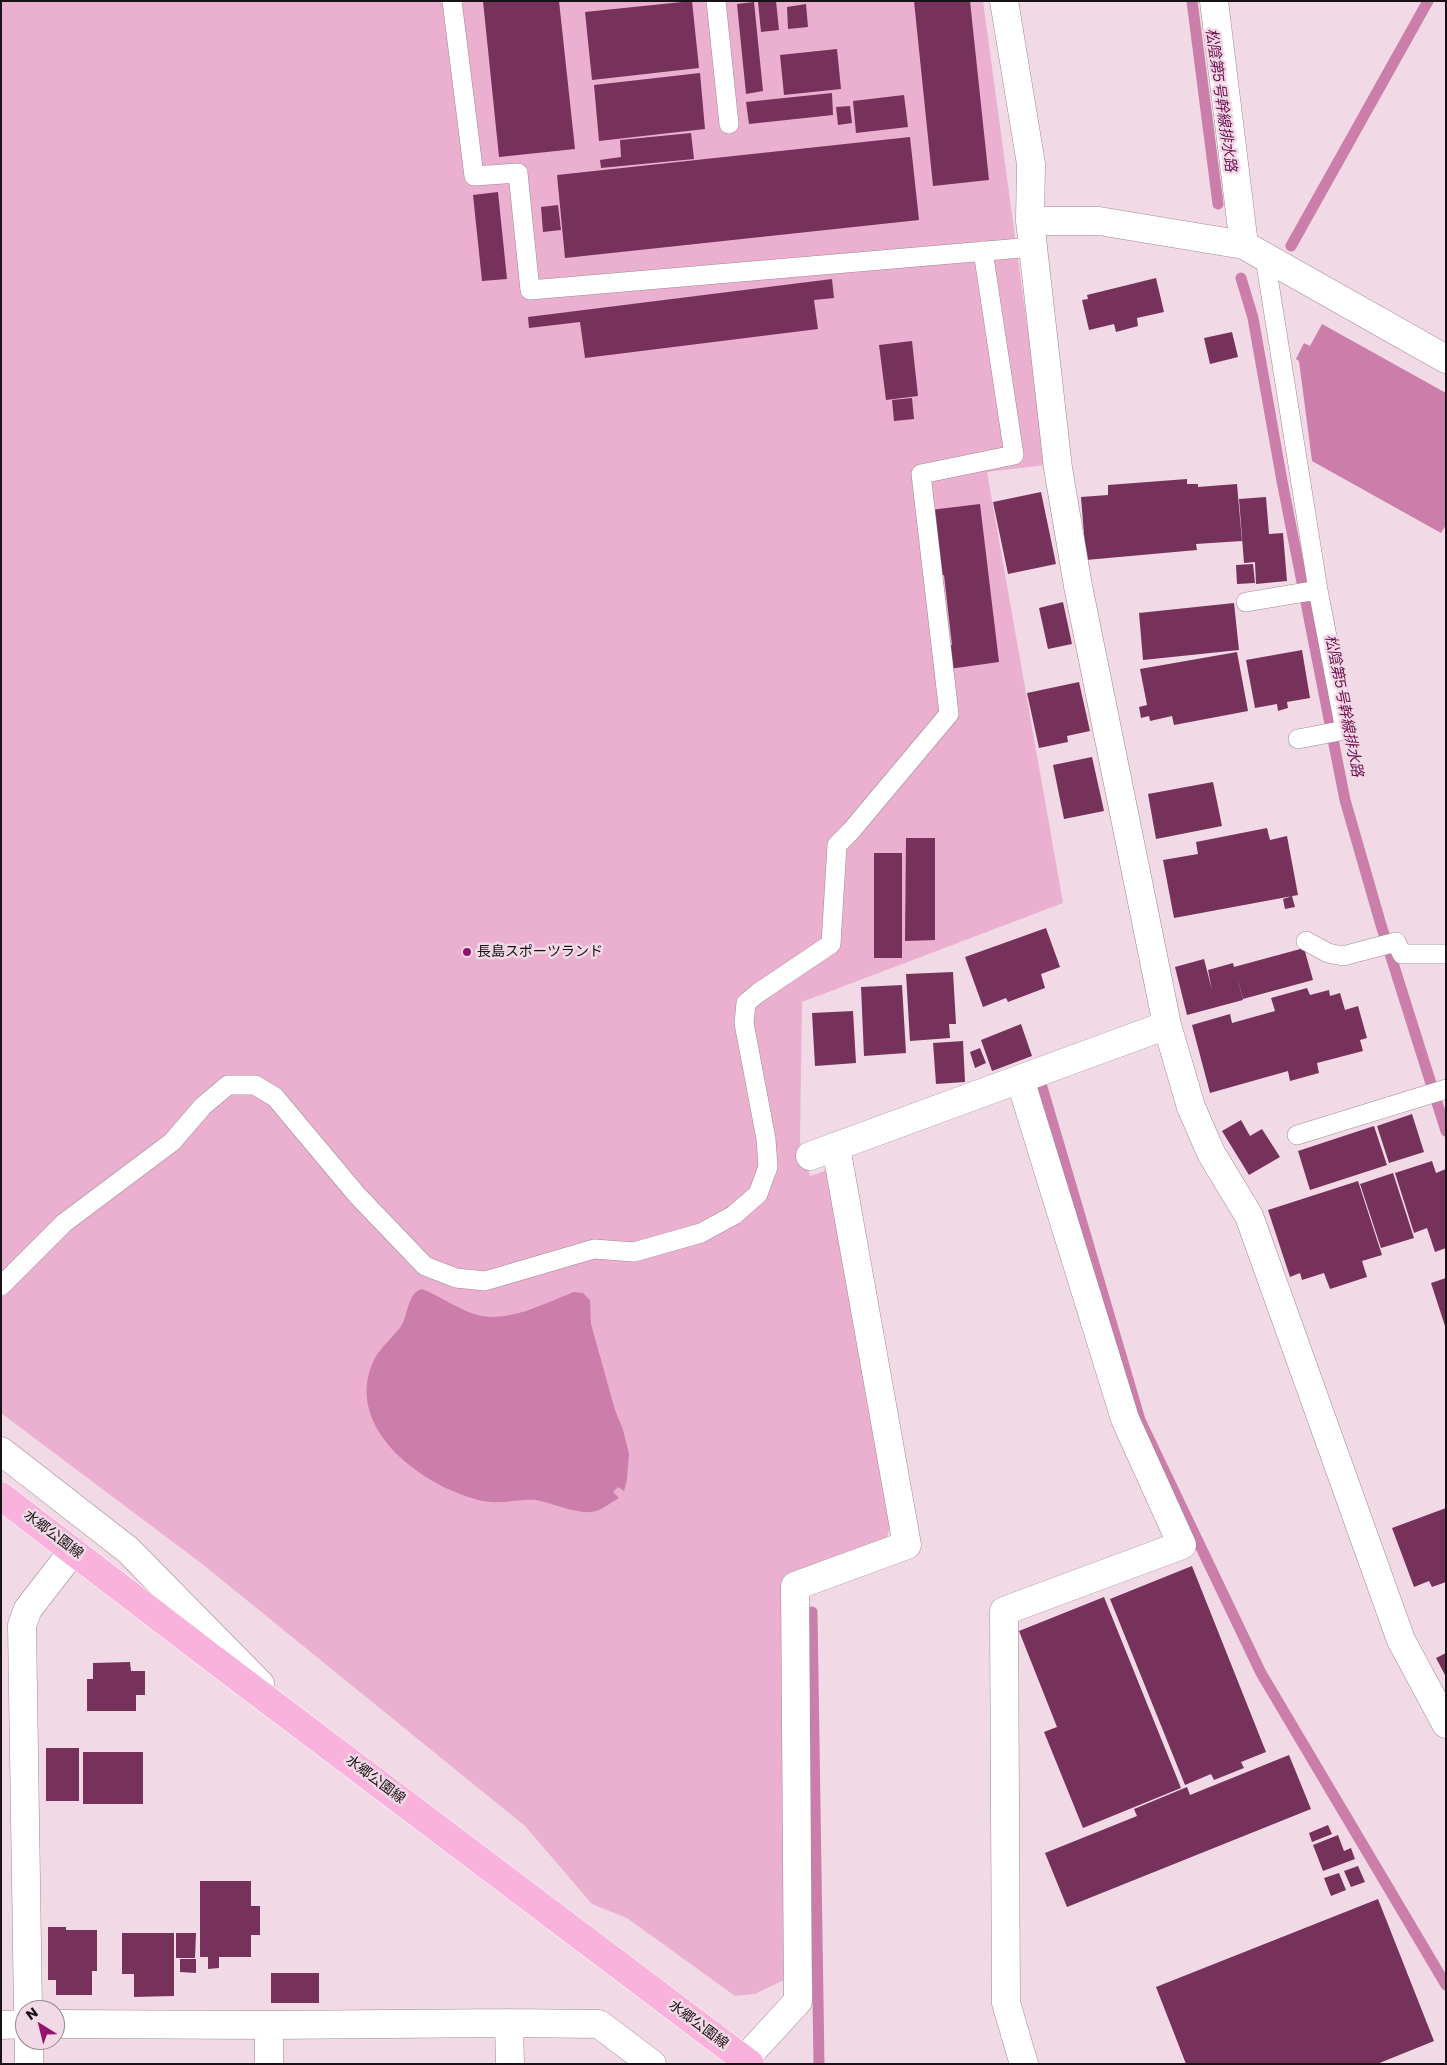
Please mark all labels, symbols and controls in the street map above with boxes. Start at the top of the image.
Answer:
water label: 松陰第5号幹線排水路 [1201,27,1239,173]
water label: 松陰第5号幹線排水路 [1320,633,1366,779]
place label: 長島スポーツランド [477,944,603,960]
marker: 長島スポーツランド [461,946,473,958]
street label: 水郷公園線 [20,1507,86,1563]
street label: 水郷公園線 [342,1752,408,1808]
street label: 水郷公園線 [665,1997,731,2053]
north arrow [15,2000,65,2050]
text: N [22,2002,42,2025]

